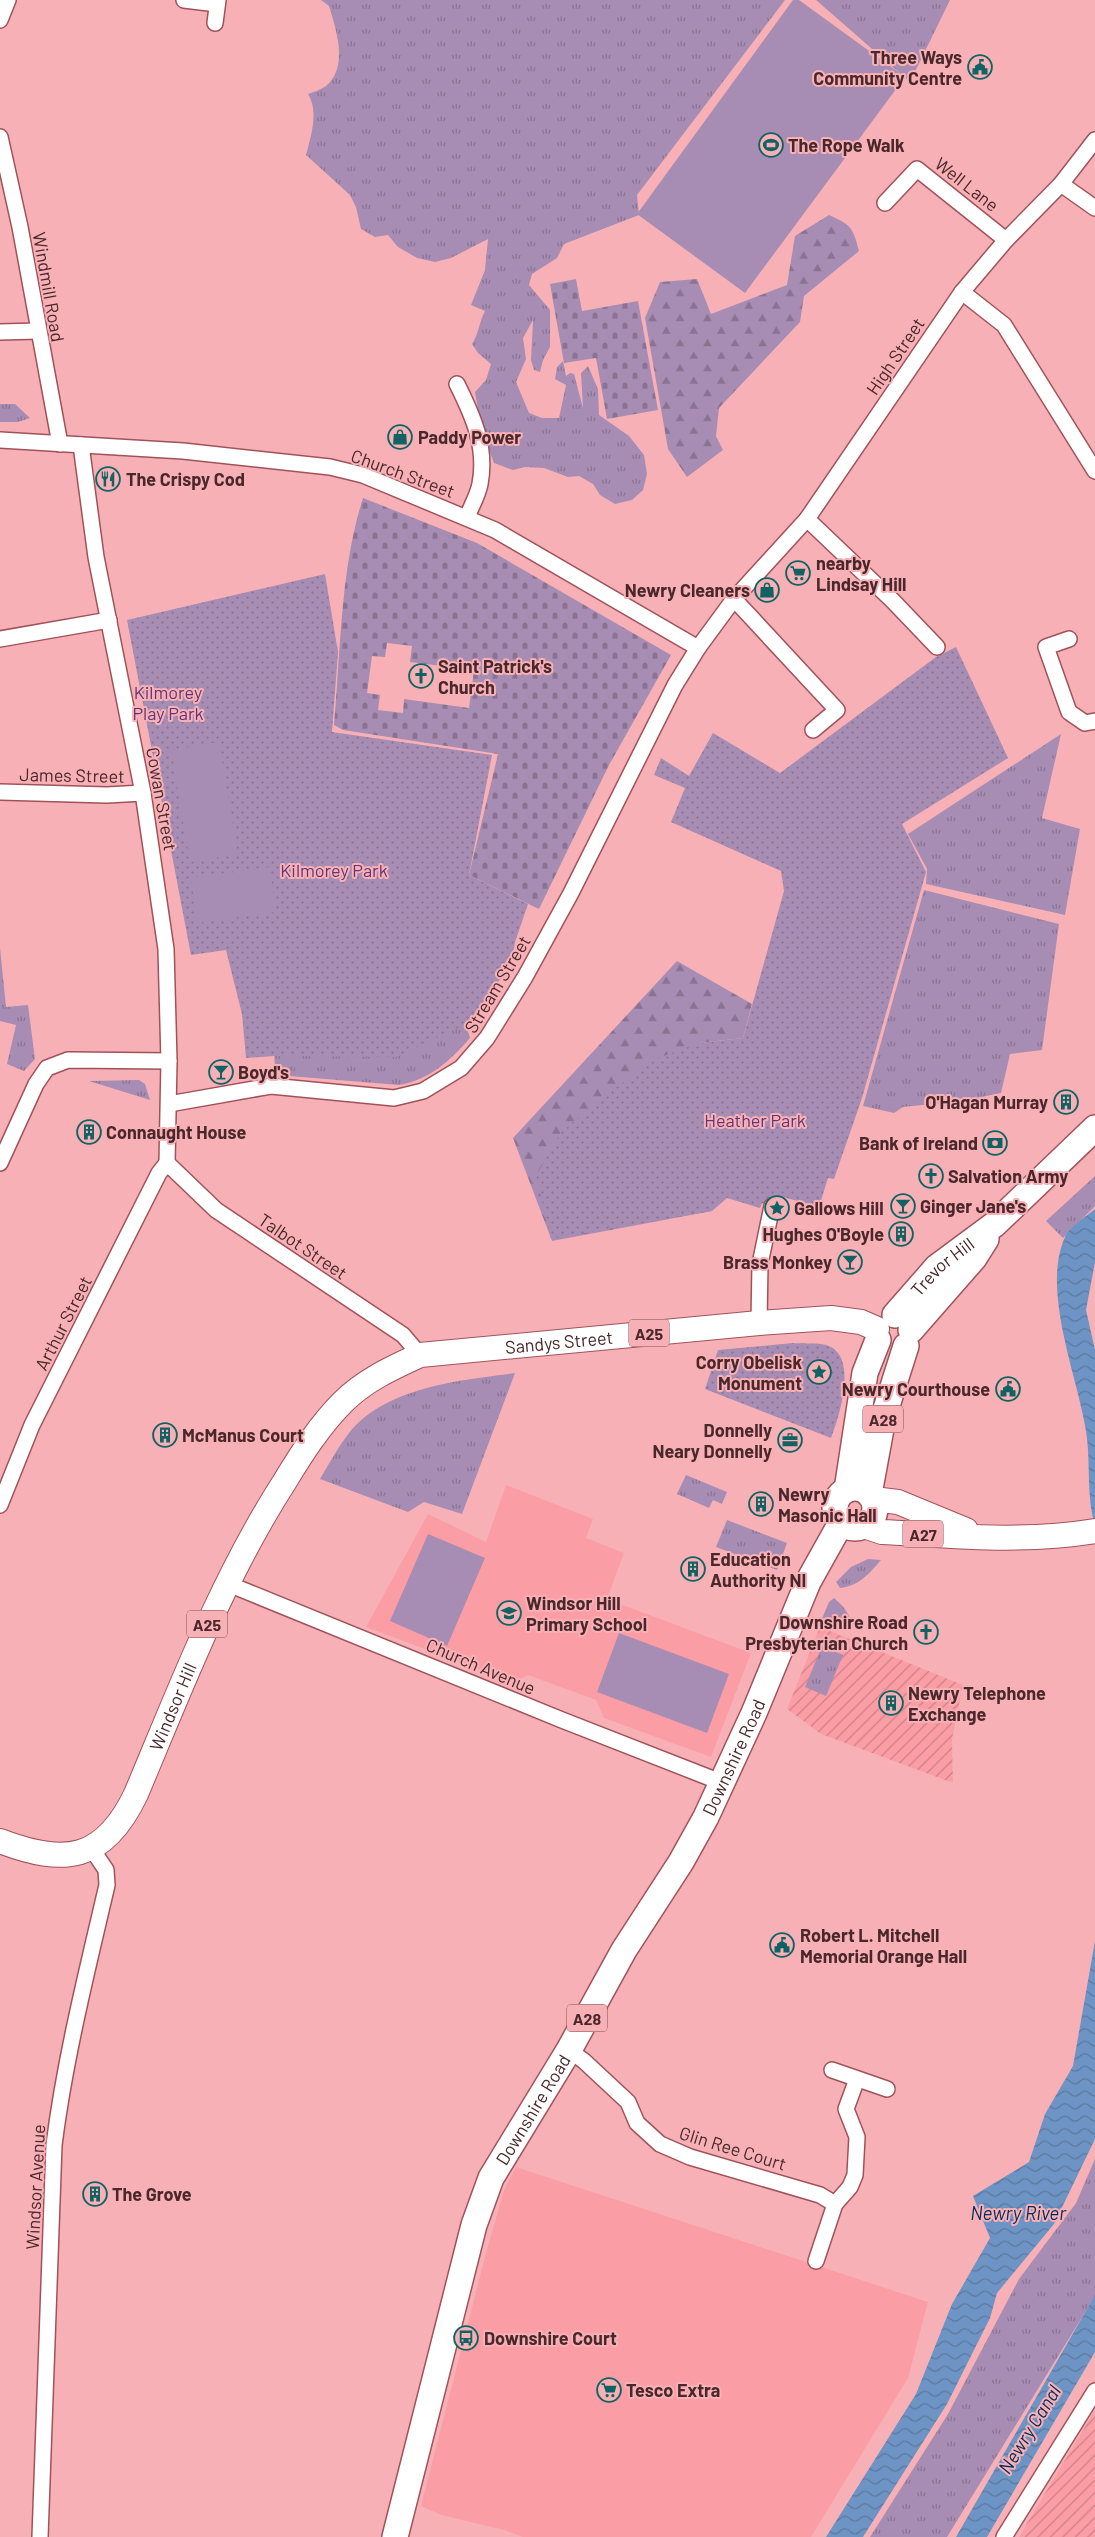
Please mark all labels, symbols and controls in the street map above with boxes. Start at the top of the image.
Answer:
place label: Three Ways Community Centre [813,46,962,89]
public building icon: Three Ways Community Centre [967,54,993,80]
sports icon: The Rope Walk [758,132,784,158]
place label: The Rope Walk [788,134,905,156]
street label: Well Lane [931,152,1003,216]
street label: Windmill Road [29,230,69,344]
street label: High Street [861,313,929,399]
shop icon: Paddy Power [387,424,413,450]
place label: Paddy Power [418,426,521,448]
street label: Church Street [348,444,458,502]
restaurant icon: The Crispy Cod [95,466,121,492]
place label: The Crispy Cod [126,468,245,490]
place label: nearby Lindsay Hill [816,552,907,595]
supermarket icon: nearby Lindsay Hill [785,560,811,586]
shop icon: Newry Cleaners [754,577,780,603]
place label: Newry Cleaners [625,579,750,601]
place label: Saint Patrick's Church [438,655,552,698]
church icon: Saint Patrick's Church [408,663,434,689]
park label: Kilmorey Play Park [132,681,204,724]
street label: Cowan Street [142,745,182,853]
street label: James Street [19,763,125,787]
park label: Kilmorey Park [280,859,388,881]
street label: Stream Street [459,931,535,1037]
bar icon: Boyd's [208,1059,234,1085]
place label: Boyd's [238,1061,289,1083]
building icon: O'Hagan Murray [1053,1089,1079,1115]
place label: O'Hagan Murray [925,1091,1048,1113]
park label: Heather Park [704,1109,806,1131]
building icon: Connaught House [76,1119,102,1145]
place label: Connaught House [106,1121,246,1143]
bank icon: Bank of Ireland [982,1130,1008,1156]
place label: Bank of Ireland [859,1132,978,1154]
church icon: Salvation Army [918,1163,944,1189]
place label: Salvation Army [948,1165,1068,1187]
bar icon: Ginger Jane's [890,1193,916,1219]
place icon: Gallows Hill [764,1195,790,1221]
place label: Ginger Jane's [920,1195,1026,1217]
place label: Gallows Hill [794,1197,884,1219]
street label: Talbot Street [255,1208,351,1284]
building icon: Hughes O'Boyle [888,1221,914,1247]
place label: Hughes O'Boyle [763,1223,884,1245]
street label: Trevor Hill [906,1232,978,1300]
bar icon: Brass Monkey [837,1249,863,1275]
place label: Brass Monkey [723,1251,832,1273]
street label: Arthur Street [30,1272,96,1374]
road number: A25 [629,1320,669,1346]
street label: Sandys Street [504,1326,614,1358]
place label: Corry Obelisk Monument [696,1351,802,1394]
place icon: Corry Obelisk Monument [806,1359,832,1385]
public building icon: Newry Courthouse [995,1376,1021,1402]
place label: Newry Courthouse [842,1378,990,1400]
road number: A28 [863,1406,903,1432]
place label: Donnelly Neary Donnelly [653,1419,772,1462]
building icon: McManus Court [152,1422,178,1448]
place label: McManus Court [182,1424,304,1446]
office icon: Donnelly Neary Donnelly [777,1427,803,1453]
place label: Newry Masonic Hall [778,1483,877,1526]
building icon: Newry Masonic Hall [748,1491,774,1517]
road number: A27 [903,1520,943,1548]
place label: Education Authority NI [710,1548,806,1591]
building icon: Education Authority NI [680,1556,706,1582]
place label: Windsor Hill Primary School [526,1592,647,1635]
school or university icon: Windsor Hill Primary School [496,1600,522,1626]
road number: A25 [187,1610,227,1638]
place label: Downshire Road Presbyterian Church [745,1611,908,1654]
church icon: Downshire Road Presbyterian Church [913,1619,939,1645]
street label: Church Avenue [423,1633,539,1699]
street label: Windsor Hill [144,1659,201,1754]
place label: Newry Telephone Exchange [908,1682,1046,1725]
building icon: Newry Telephone Exchange [878,1690,904,1716]
street label: Downshire Road [697,1696,770,1819]
place label: Robert L. Mitchell Memorial Orange Hall [800,1924,967,1967]
public building icon: Robert L. Mitchell Memorial Orange Hall [769,1932,795,1958]
road number: A28 [567,2005,607,2032]
street label: Downshire Road [491,2050,575,2169]
street label: Glin Ree Court [677,2121,789,2175]
street label: Windsor Avenue [21,2124,49,2250]
building icon: The Grove [82,2181,108,2207]
place label: The Grove [112,2183,192,2205]
water label: Newry River [970,2201,1067,2224]
bus stop icon: Downshire Court [453,2325,479,2351]
place label: Downshire Court [484,2327,617,2349]
supermarket icon: Tesco Extra [596,2377,622,2403]
place label: Tesco Extra [626,2379,720,2401]
water label: Newry Canal [993,2380,1066,2478]

